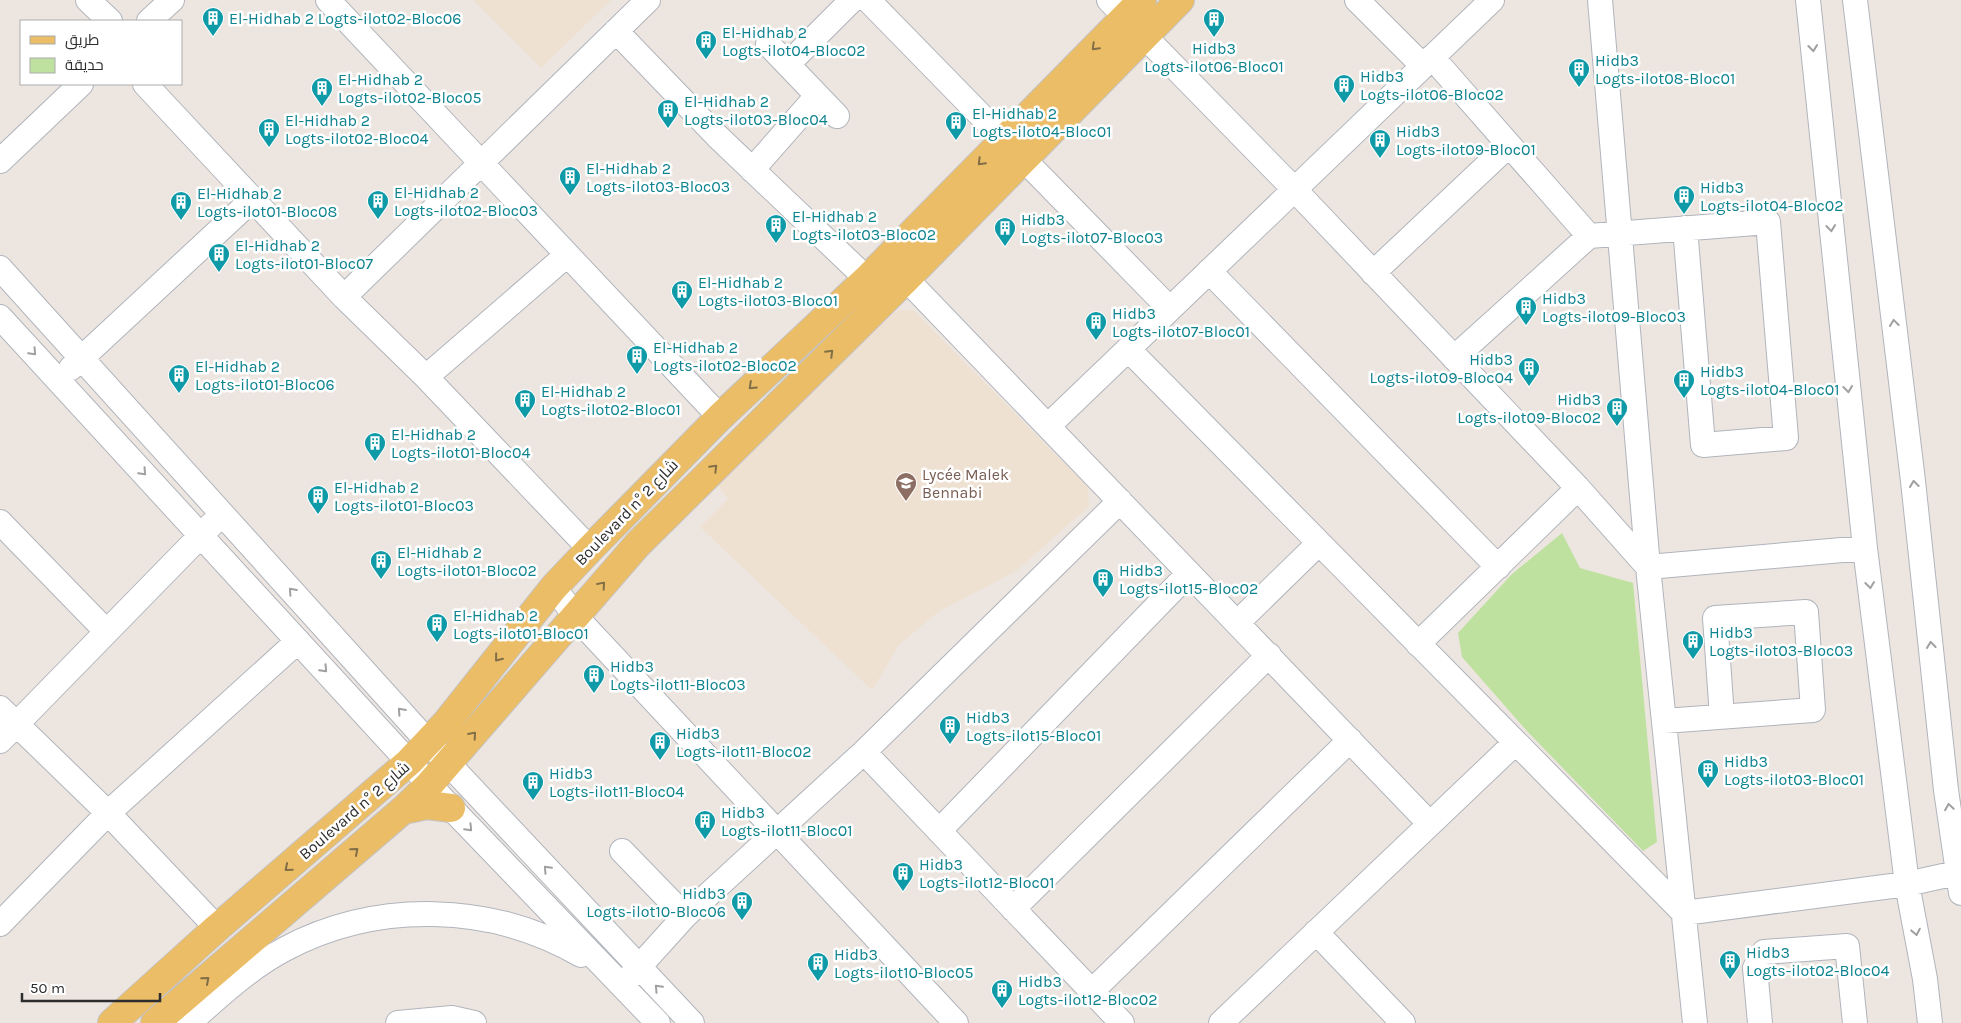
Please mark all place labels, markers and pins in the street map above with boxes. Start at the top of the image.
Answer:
building icon: El-Hidhab 2 Logts-ilot02-Bloc06 [201,6,225,37]
building icon: Hidb3 Logts-ilot06-Bloc01 [1202,7,1226,38]
place label: El-Hidhab 2 Logts-ilot02-Bloc06 [229,9,461,28]
place label: El-Hidhab 2 Logts-ilot04-Bloc02 [722,23,865,60]
building icon: El-Hidhab 2 Logts-ilot04-Bloc02 [694,29,718,60]
place label: Hidb3 Logts-ilot06-Bloc01 [1144,39,1284,76]
place label: Hidb3 Logts-ilot08-Bloc01 [1595,51,1735,88]
building icon: Hidb3 Logts-ilot08-Bloc01 [1567,57,1591,88]
place label: Hidb3 Logts-ilot06-Bloc02 [1360,67,1504,104]
place label: El-Hidhab 2 Logts-ilot02-Bloc05 [338,70,482,107]
building icon: Hidb3 Logts-ilot06-Bloc02 [1332,73,1356,104]
building icon: El-Hidhab 2 Logts-ilot02-Bloc05 [310,76,334,107]
place label: El-Hidhab 2 Logts-ilot03-Bloc04 [684,92,828,129]
building icon: El-Hidhab 2 Logts-ilot03-Bloc04 [656,98,680,129]
place label: El-Hidhab 2 Logts-ilot04-Bloc01 [972,104,1111,141]
building icon: El-Hidhab 2 Logts-ilot04-Bloc01 [944,110,968,141]
place label: El-Hidhab 2 Logts-ilot02-Bloc04 [285,111,429,148]
building icon: El-Hidhab 2 Logts-ilot02-Bloc04 [257,117,281,148]
place label: Hidb3 Logts-ilot09-Bloc01 [1396,122,1536,159]
building icon: Hidb3 Logts-ilot09-Bloc01 [1368,128,1392,159]
place label: El-Hidhab 2 Logts-ilot03-Bloc03 [586,159,730,196]
building icon: El-Hidhab 2 Logts-ilot03-Bloc03 [558,165,582,196]
place label: Hidb3 Logts-ilot04-Bloc02 [1700,178,1843,215]
place label: El-Hidhab 2 Logts-ilot02-Bloc03 [394,183,538,220]
place label: El-Hidhab 2 Logts-ilot01-Bloc08 [197,184,337,221]
building icon: Hidb3 Logts-ilot04-Bloc02 [1672,184,1696,215]
building icon: El-Hidhab 2 Logts-ilot02-Bloc03 [366,189,390,220]
building icon: El-Hidhab 2 Logts-ilot01-Bloc08 [169,190,193,221]
place label: El-Hidhab 2 Logts-ilot03-Bloc02 [792,207,936,244]
place label: Hidb3 Logts-ilot07-Bloc03 [1021,210,1163,247]
building icon: El-Hidhab 2 Logts-ilot03-Bloc02 [764,213,788,244]
building icon: Hidb3 Logts-ilot07-Bloc03 [993,216,1017,247]
place label: El-Hidhab 2 Logts-ilot01-Bloc07 [235,236,374,273]
building icon: El-Hidhab 2 Logts-ilot01-Bloc07 [207,242,231,273]
place label: El-Hidhab 2 Logts-ilot03-Bloc01 [698,273,838,310]
building icon: El-Hidhab 2 Logts-ilot03-Bloc01 [670,279,694,310]
place label: Hidb3 Logts-ilot09-Bloc03 [1542,289,1686,326]
building icon: Hidb3 Logts-ilot09-Bloc03 [1514,295,1538,326]
place label: Hidb3 Logts-ilot07-Bloc01 [1112,304,1250,341]
building icon: Hidb3 Logts-ilot07-Bloc01 [1084,310,1108,341]
place label: El-Hidhab 2 Logts-ilot02-Bloc02 [653,338,797,375]
building icon: El-Hidhab 2 Logts-ilot02-Bloc02 [625,344,649,375]
place label: Hidb3 Logts-ilot09-Bloc04 [1370,350,1513,387]
building icon: Hidb3 Logts-ilot09-Bloc04 [1517,356,1541,387]
place label: El-Hidhab 2 Logts-ilot01-Bloc06 [195,357,335,394]
place label: Hidb3 Logts-ilot04-Bloc01 [1700,362,1839,399]
building icon: El-Hidhab 2 Logts-ilot01-Bloc06 [167,363,191,394]
building icon: Hidb3 Logts-ilot04-Bloc01 [1672,368,1696,399]
place label: El-Hidhab 2 Logts-ilot02-Bloc01 [541,382,681,419]
building icon: El-Hidhab 2 Logts-ilot02-Bloc01 [513,388,537,419]
place label: Hidb3 Logts-ilot09-Bloc02 [1457,390,1601,427]
building icon: Hidb3 Logts-ilot09-Bloc02 [1605,396,1629,427]
place label: El-Hidhab 2 Logts-ilot01-Bloc04 [391,425,531,462]
building icon: El-Hidhab 2 Logts-ilot01-Bloc04 [363,431,387,462]
place label: Lycée Malek Bennabi [922,465,1009,502]
school or university icon: Lycée Malek Bennabi [894,471,918,502]
place label: El-Hidhab 2 Logts-ilot01-Bloc03 [334,478,474,515]
building icon: El-Hidhab 2 Logts-ilot01-Bloc03 [306,484,330,515]
place label: El-Hidhab 2 Logts-ilot01-Bloc02 [397,543,537,580]
building icon: El-Hidhab 2 Logts-ilot01-Bloc02 [369,549,393,580]
place label: Hidb3 Logts-ilot15-Bloc02 [1119,561,1258,598]
building icon: Hidb3 Logts-ilot15-Bloc02 [1091,567,1115,598]
place label: El-Hidhab 2 Logts-ilot01-Bloc01 [453,606,589,643]
building icon: El-Hidhab 2 Logts-ilot01-Bloc01 [425,612,449,643]
place label: Hidb3 Logts-ilot03-Bloc03 [1709,623,1853,660]
building icon: Hidb3 Logts-ilot03-Bloc03 [1681,629,1705,660]
place label: Hidb3 Logts-ilot11-Bloc03 [610,657,746,694]
building icon: Hidb3 Logts-ilot11-Bloc03 [582,663,606,694]
place label: Hidb3 Logts-ilot15-Bloc01 [966,708,1101,745]
building icon: Hidb3 Logts-ilot15-Bloc01 [938,714,962,745]
place label: Hidb3 Logts-ilot11-Bloc02 [676,724,812,761]
building icon: Hidb3 Logts-ilot11-Bloc02 [648,730,672,761]
place label: Hidb3 Logts-ilot03-Bloc01 [1724,752,1864,789]
building icon: Hidb3 Logts-ilot03-Bloc01 [1696,758,1720,789]
place label: Hidb3 Logts-ilot11-Bloc04 [549,764,684,801]
building icon: Hidb3 Logts-ilot11-Bloc04 [521,770,545,801]
place label: Hidb3 Logts-ilot11-Bloc01 [721,803,853,840]
building icon: Hidb3 Logts-ilot11-Bloc01 [693,809,717,840]
place label: Hidb3 Logts-ilot12-Bloc01 [919,855,1055,892]
building icon: Hidb3 Logts-ilot12-Bloc01 [891,861,915,892]
place label: Hidb3 Logts-ilot10-Bloc06 [586,884,726,921]
building icon: Hidb3 Logts-ilot10-Bloc06 [730,890,754,921]
place label: Hidb3 Logts-ilot02-Bloc04 [1746,943,1890,980]
place label: Hidb3 Logts-ilot10-Bloc05 [834,945,974,982]
building icon: Hidb3 Logts-ilot02-Bloc04 [1718,949,1742,980]
building icon: Hidb3 Logts-ilot10-Bloc05 [806,951,830,982]
place label: Hidb3 Logts-ilot12-Bloc02 [1018,972,1158,1009]
building icon: Hidb3 Logts-ilot12-Bloc02 [990,978,1014,1009]

